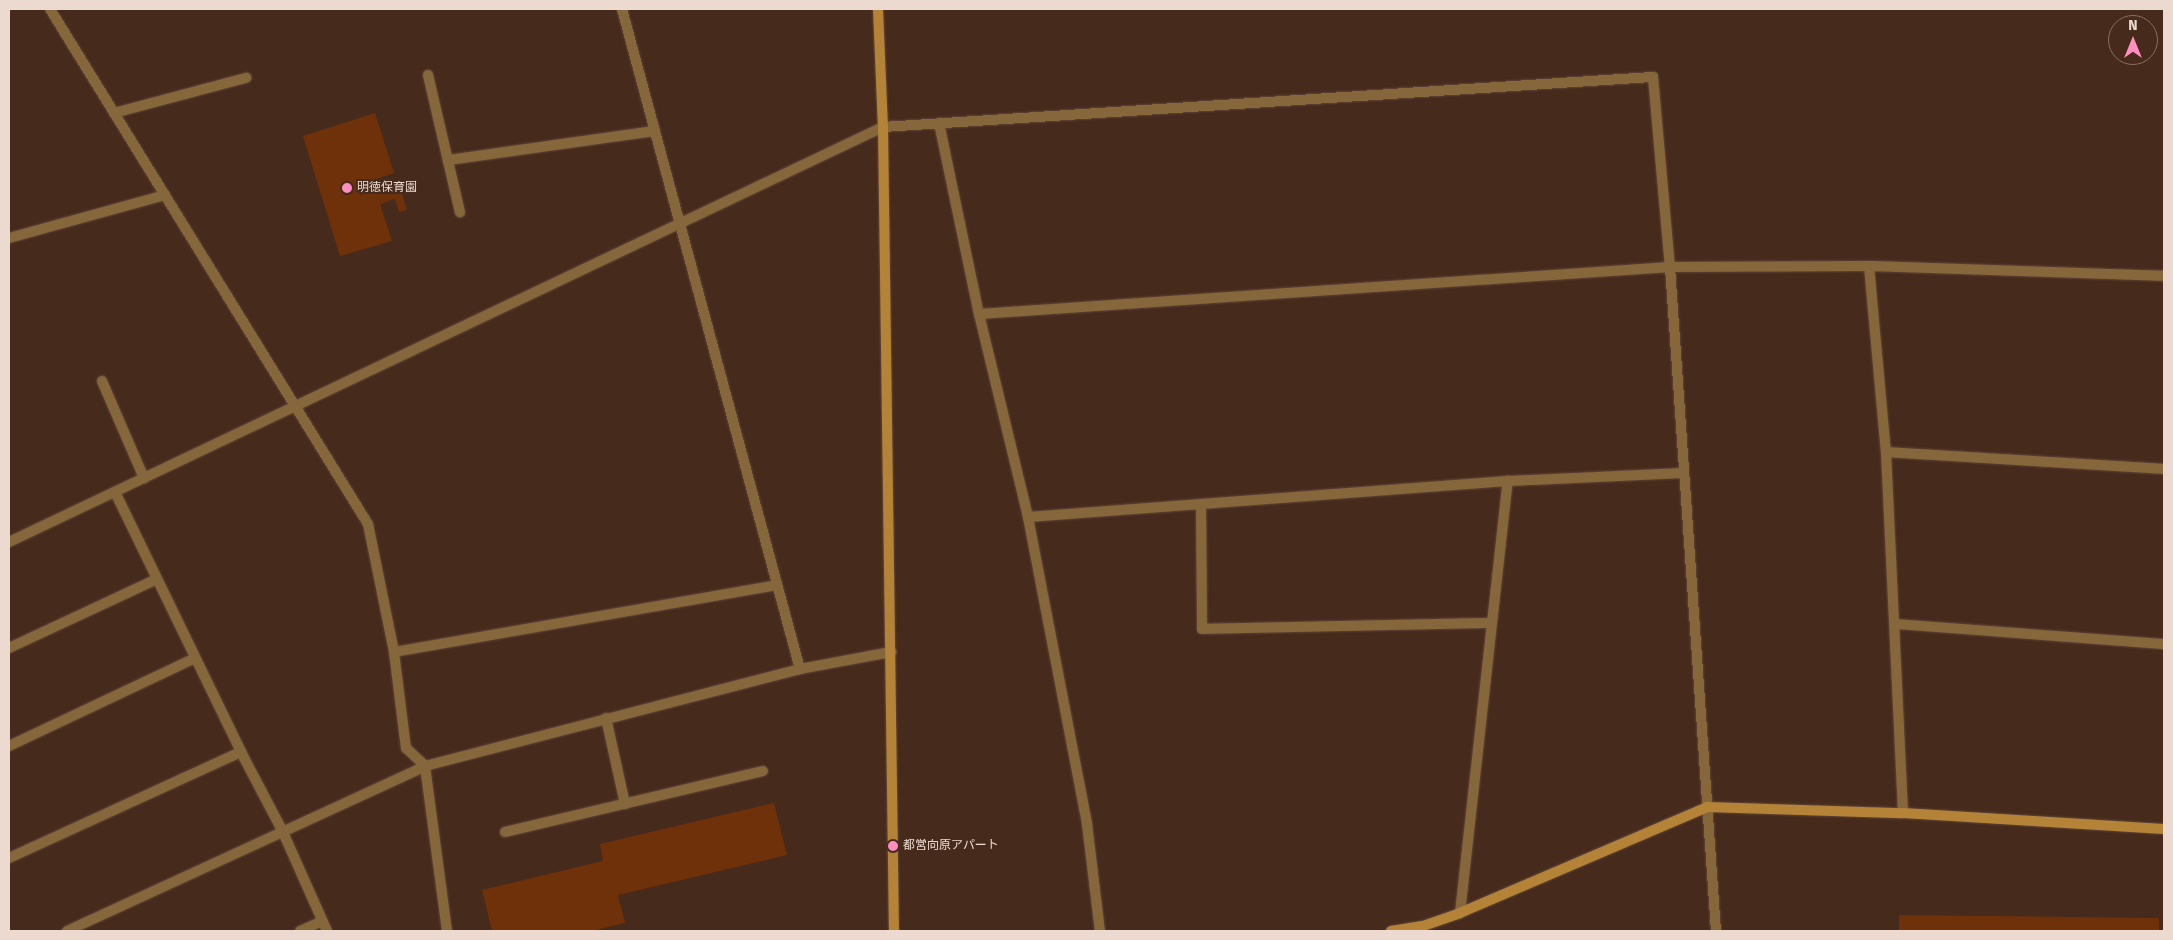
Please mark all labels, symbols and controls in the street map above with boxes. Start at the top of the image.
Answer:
north arrow [2108,15,2158,65]
text: N [2128,17,2138,34]
place label: 明徳保育園 [357,181,417,195]
marker: 明徳保育園 [341,182,353,194]
place label: 都営向原アパート [903,839,999,853]
marker: 都営向原アパート [887,840,899,852]

